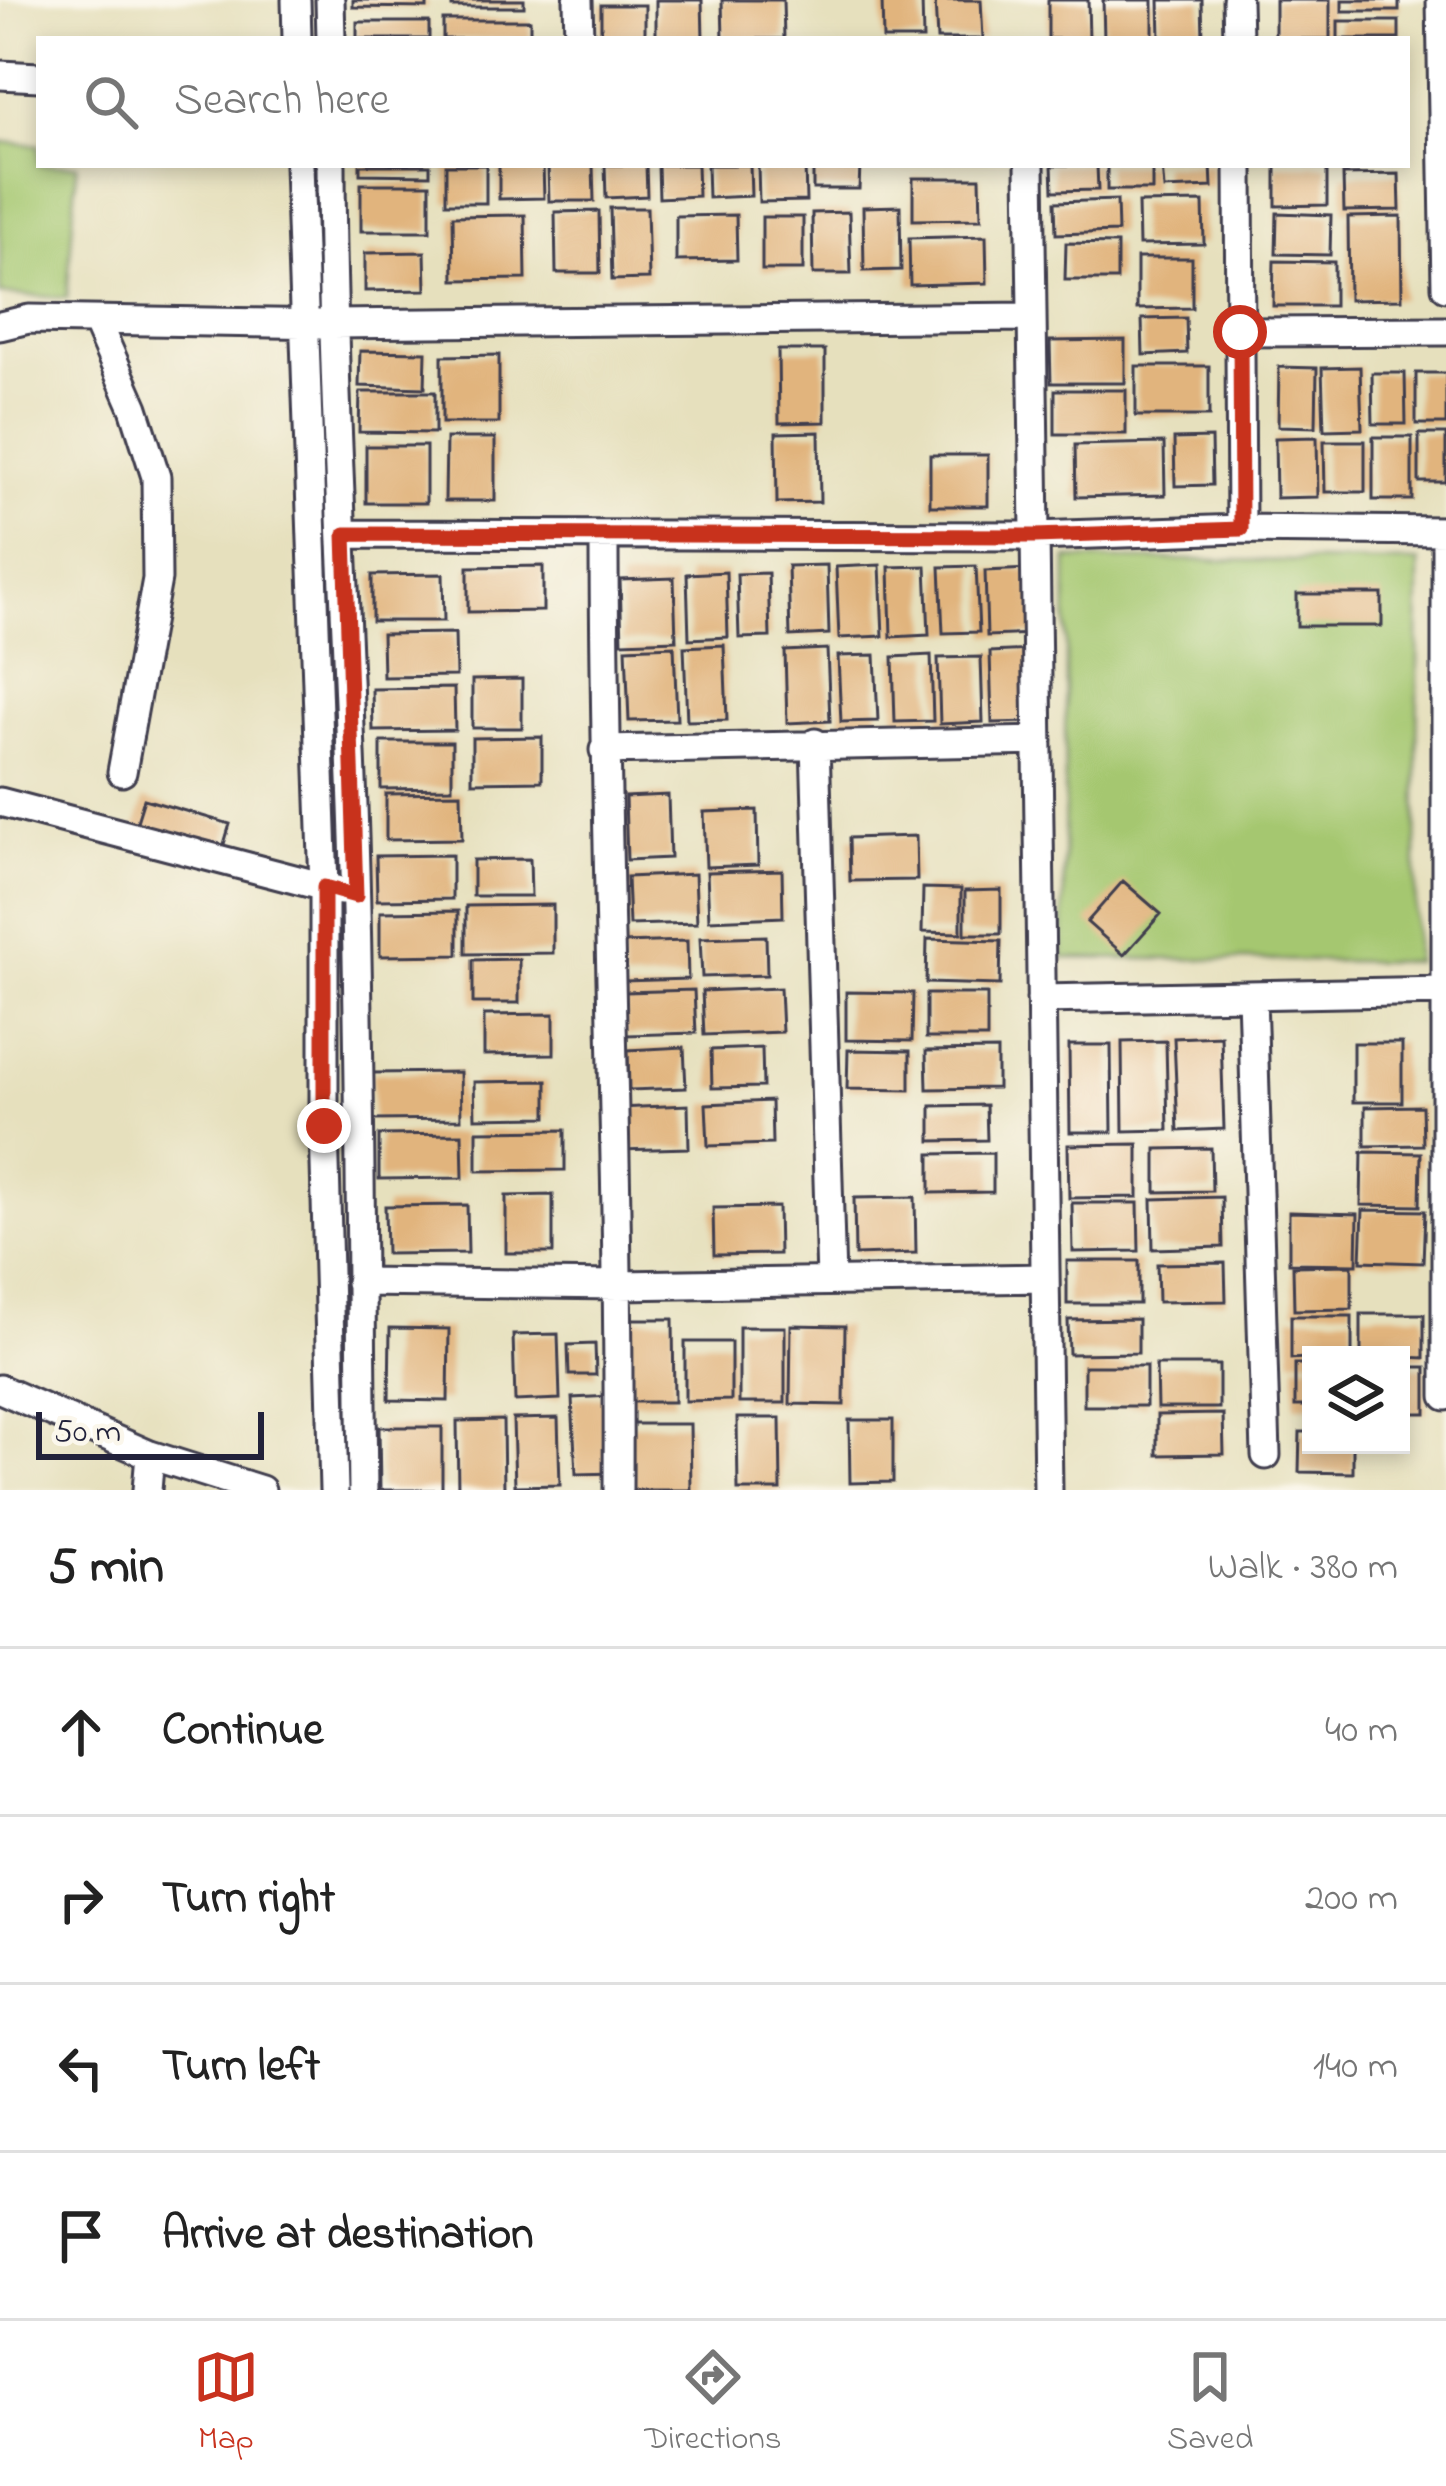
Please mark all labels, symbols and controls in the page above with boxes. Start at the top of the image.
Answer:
search box [36,36,1410,168]
icon: search [78,69,144,135]
text: Search here [174,69,390,135]
route start [1213,305,1267,359]
route end [297,1099,351,1153]
map controls [1302,1346,1410,1454]
button: layers [1302,1346,1410,1454]
scale bar [36,1406,264,1459]
text: 50 m [54,1409,121,1457]
text: 5 min [48,1531,164,1606]
text: Walk · 380 m [1208,1540,1398,1597]
icon: ahead [48,1699,114,1765]
text: Continue [162,1699,323,1765]
text: 40 m [1325,1703,1398,1760]
icon: right [48,1867,114,1933]
text: Turn right [162,1867,335,1933]
text: 200 m [1305,1871,1398,1928]
icon: left [48,2035,114,2101]
text: Turn left [162,2035,320,2101]
text: 140 m [1313,2039,1398,2096]
icon: arrive [48,2203,114,2269]
text: Arrive at destination [162,2203,533,2269]
tab: Map [193,2344,259,2464]
tab: Directions [644,2344,782,2464]
tab: Saved [1167,2344,1253,2464]

